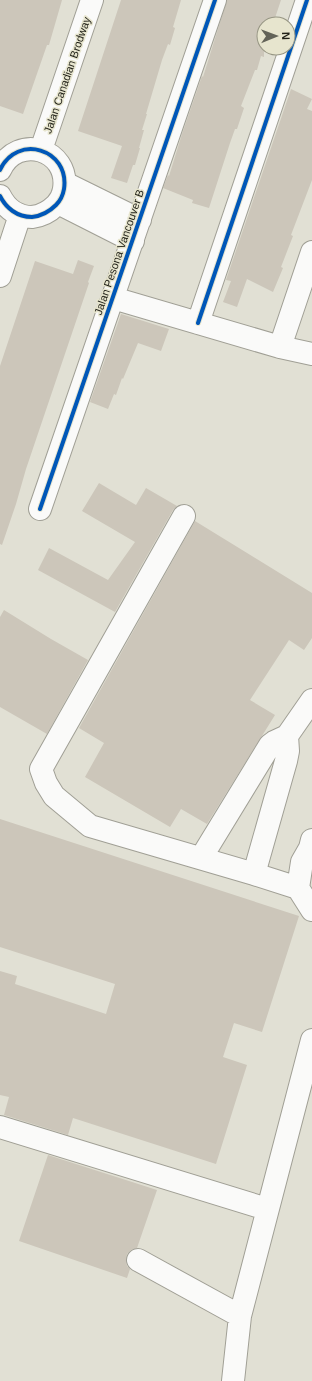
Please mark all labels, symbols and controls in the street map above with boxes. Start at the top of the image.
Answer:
street label: Jalan Canadian Brodway [41,15,93,135]
north arrow [256,16,296,56]
text: N [280,32,292,40]
street label: Jalan Pesona Vancouver B [92,188,146,316]

